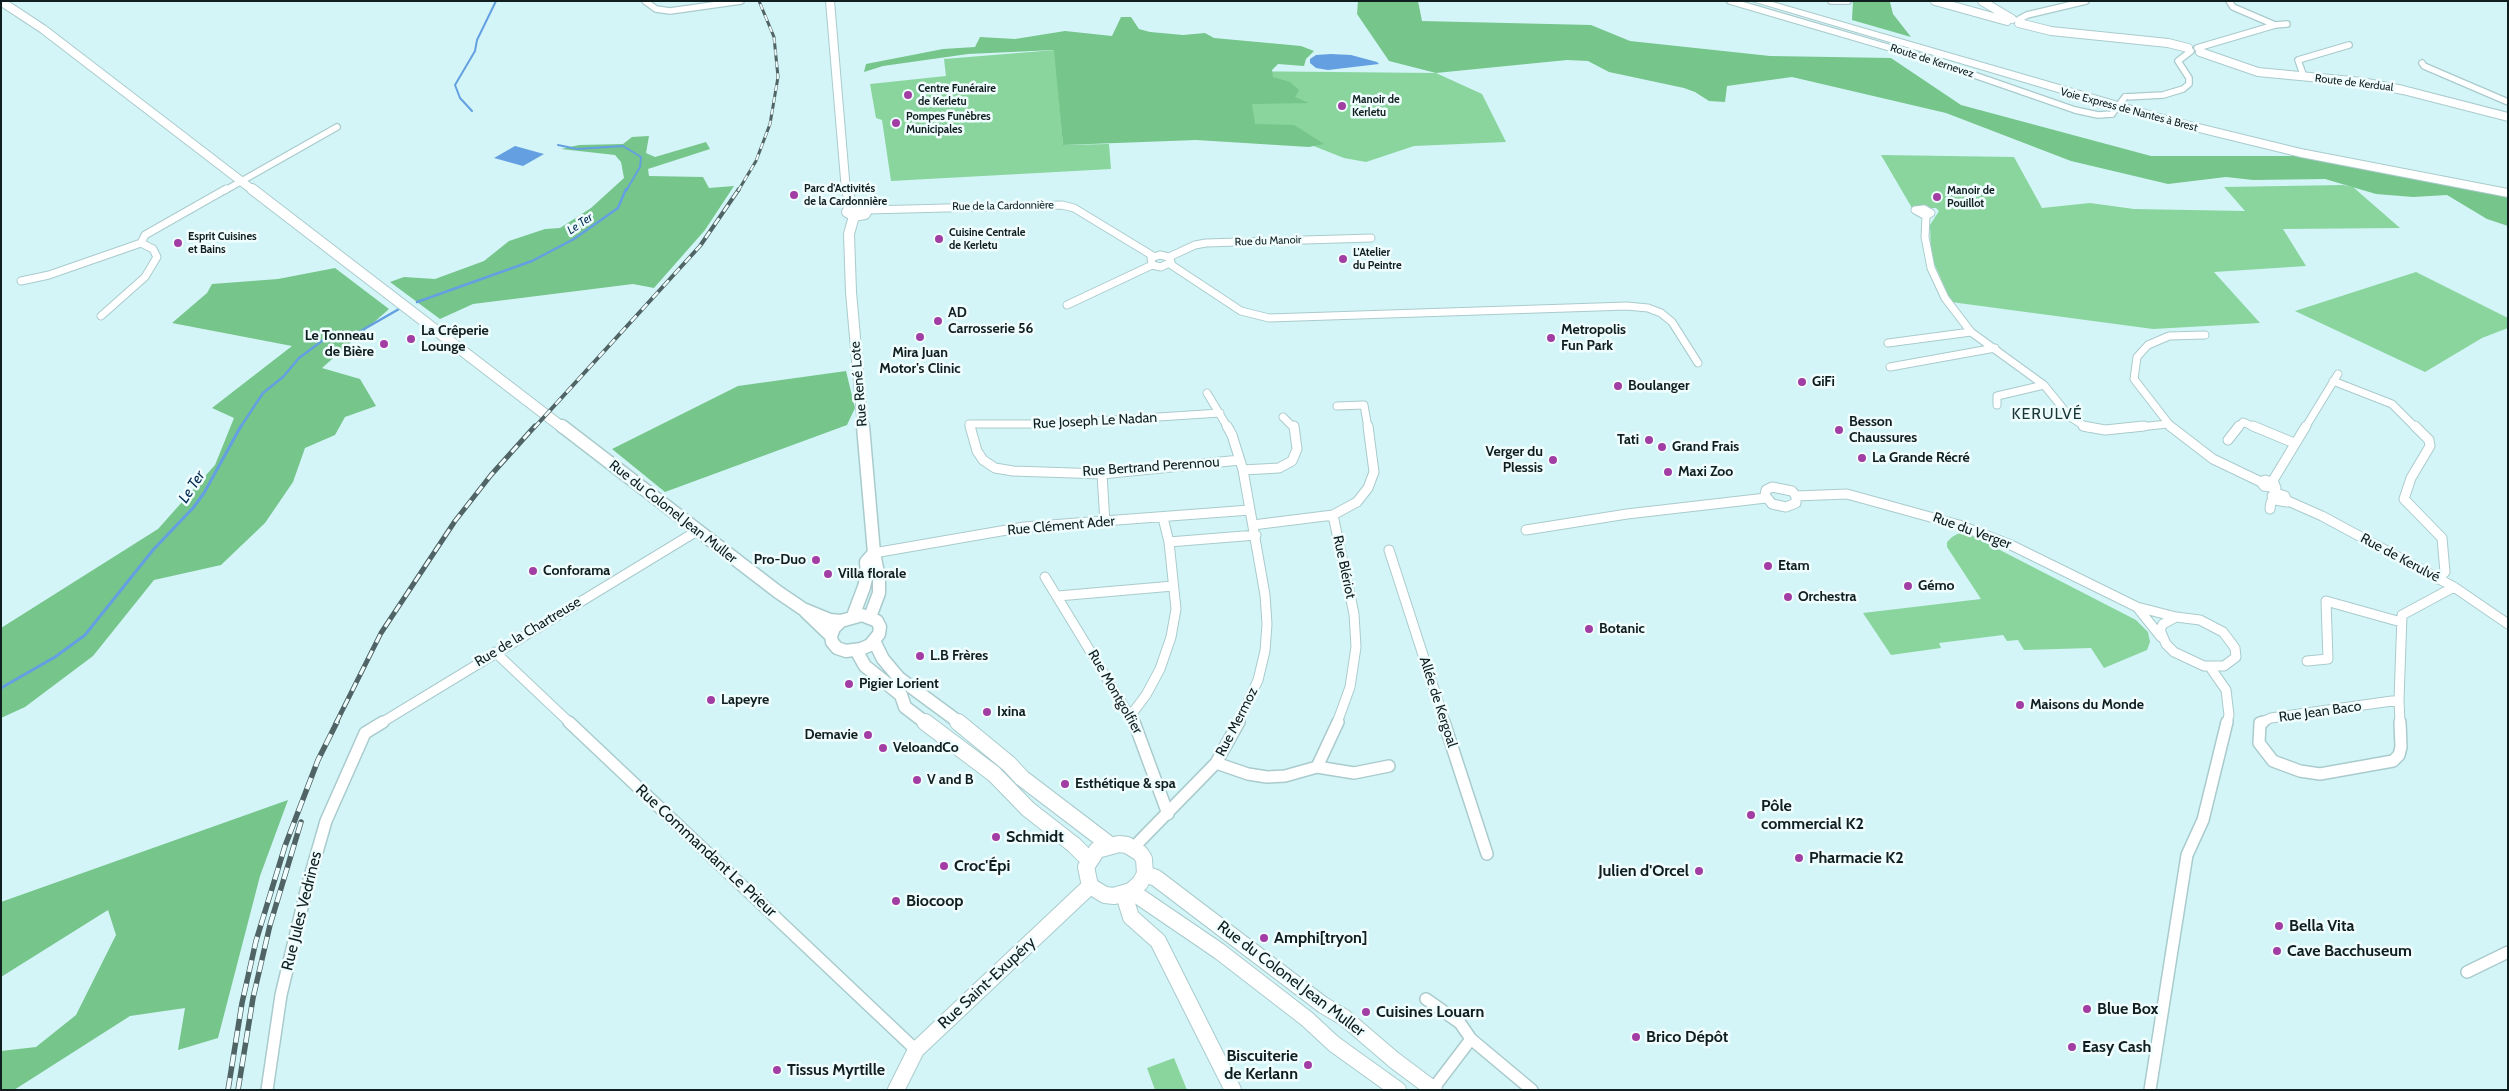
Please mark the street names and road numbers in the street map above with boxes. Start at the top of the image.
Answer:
street label: Route de Kernevez [1889,41,1975,81]
street label: Route de Kerdual [2314,72,2394,94]
street label: Voie Express de Nantes à Brest [2059,85,2199,135]
street label: Rue de la Cardonnière [952,199,1054,213]
street label: Rue du Manoir [1234,233,1302,249]
street label: Rue René Lote [847,341,871,427]
street label: Rue Joseph Le Nadan [1032,409,1158,433]
street label: Rue Bertrand Perennou [1082,454,1220,480]
street label: Rue du Colonel Jean Muller [606,457,740,567]
street label: Rue du Verger [1931,509,2013,553]
street label: Rue Clément Ader [1007,513,1115,539]
street label: Rue de Kerulvé [2357,530,2443,586]
street label: Rue Blériot [1329,534,1359,600]
street label: Rue de la Chartreuse [472,594,584,670]
street label: Rue Montgolfier [1084,647,1146,737]
street label: Allée de Kergoal [1415,655,1461,749]
street label: Rue Mermoz [1212,685,1262,759]
street label: Rue Jean Baco [2278,698,2362,726]
street label: Rue Commandant Le Prieur [631,781,781,921]
street label: Rue Jules Vedrines [278,849,326,973]
street label: Rue du Colonel Jean Muller [1213,917,1369,1041]
street label: Rue Saint-Exupéry [934,933,1040,1033]

